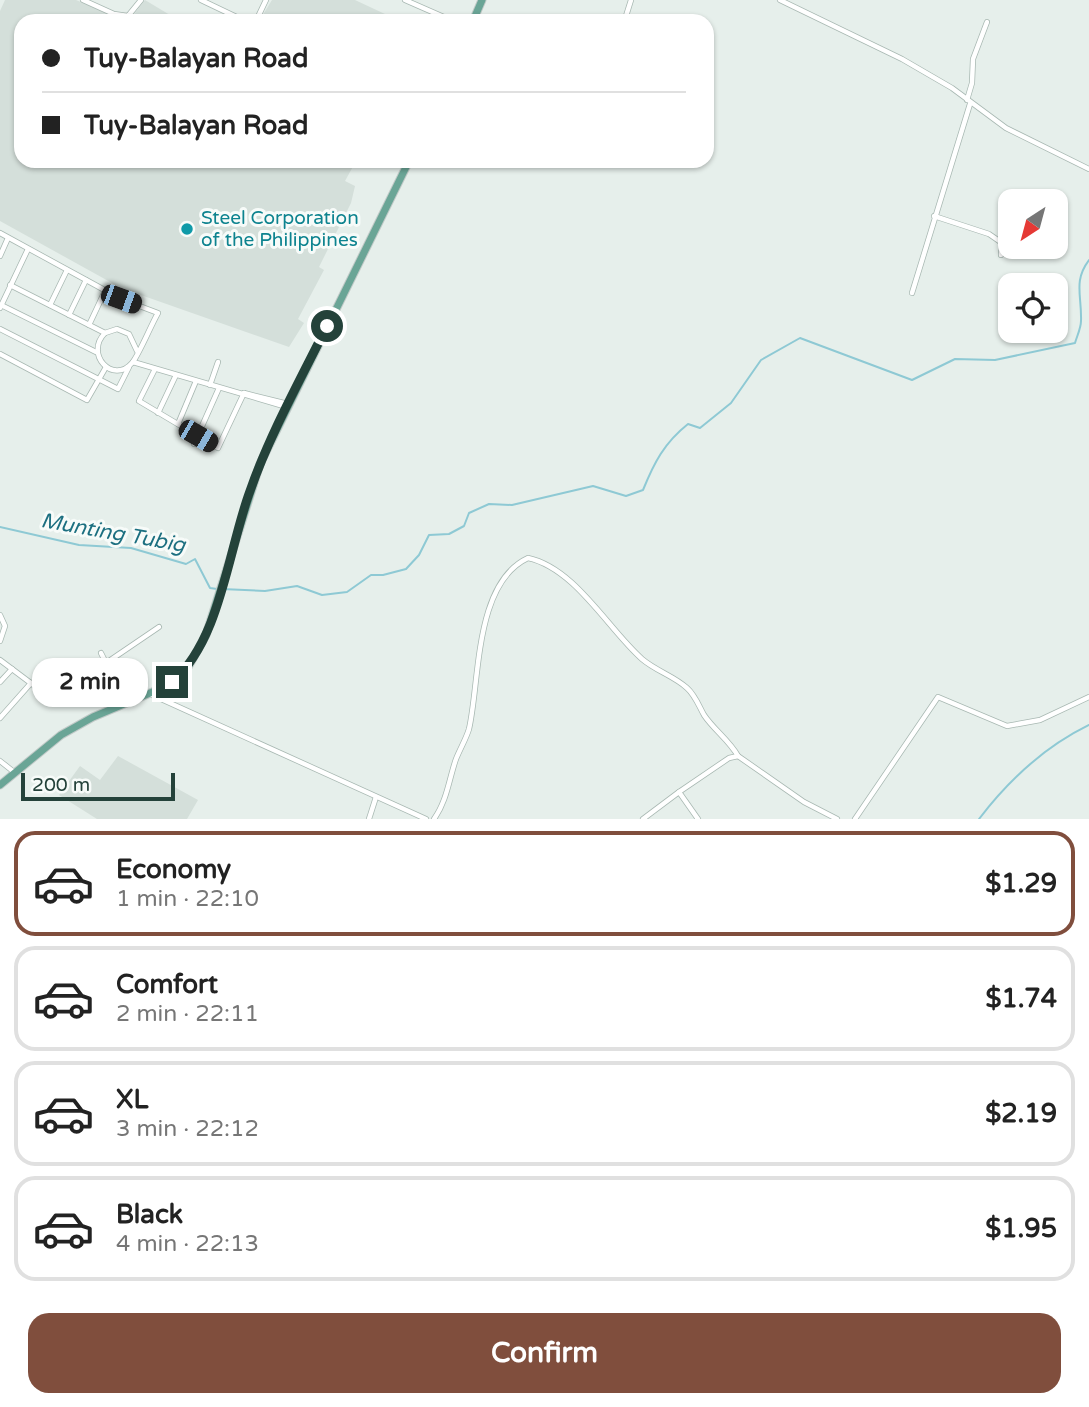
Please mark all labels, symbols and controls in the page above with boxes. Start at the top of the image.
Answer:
text: Tuy-Balayan Road [84,43,308,74]
text: Tuy-Balayan Road [84,110,308,141]
north arrow [998,189,1068,259]
map controls [998,189,1068,343]
place label: Steel Corporation of the Philippines [201,207,359,251]
marker: Steel Corporation of the Philippines [179,221,195,237]
button: locate [998,273,1068,343]
car [98,282,145,316]
route start [311,310,343,342]
car [175,416,222,456]
water label: Munting Tubig [39,508,189,558]
callout: 2 min [32,658,148,706]
route end [156,666,188,698]
text: 2 min [59,668,121,696]
scale bar [21,770,175,802]
text: 200 m [32,774,90,796]
icon: car [32,852,95,915]
text: Economy [116,854,231,885]
text: $1.29 [985,868,1057,899]
text: 1 min · 22:10 [116,885,259,913]
icon: car [32,967,95,1030]
text: Comfort [116,969,218,1000]
text: $1.74 [985,983,1057,1014]
text: 2 min · 22:11 [116,1000,259,1028]
icon: car [32,1082,95,1145]
text: XL [116,1084,148,1115]
text: $2.19 [985,1098,1057,1129]
text: 3 min · 22:12 [116,1115,259,1143]
icon: car [32,1197,95,1260]
text: Black [116,1199,183,1230]
text: $1.95 [985,1213,1057,1244]
text: 4 min · 22:13 [116,1230,259,1258]
button: Confirm [28,1313,1061,1393]

